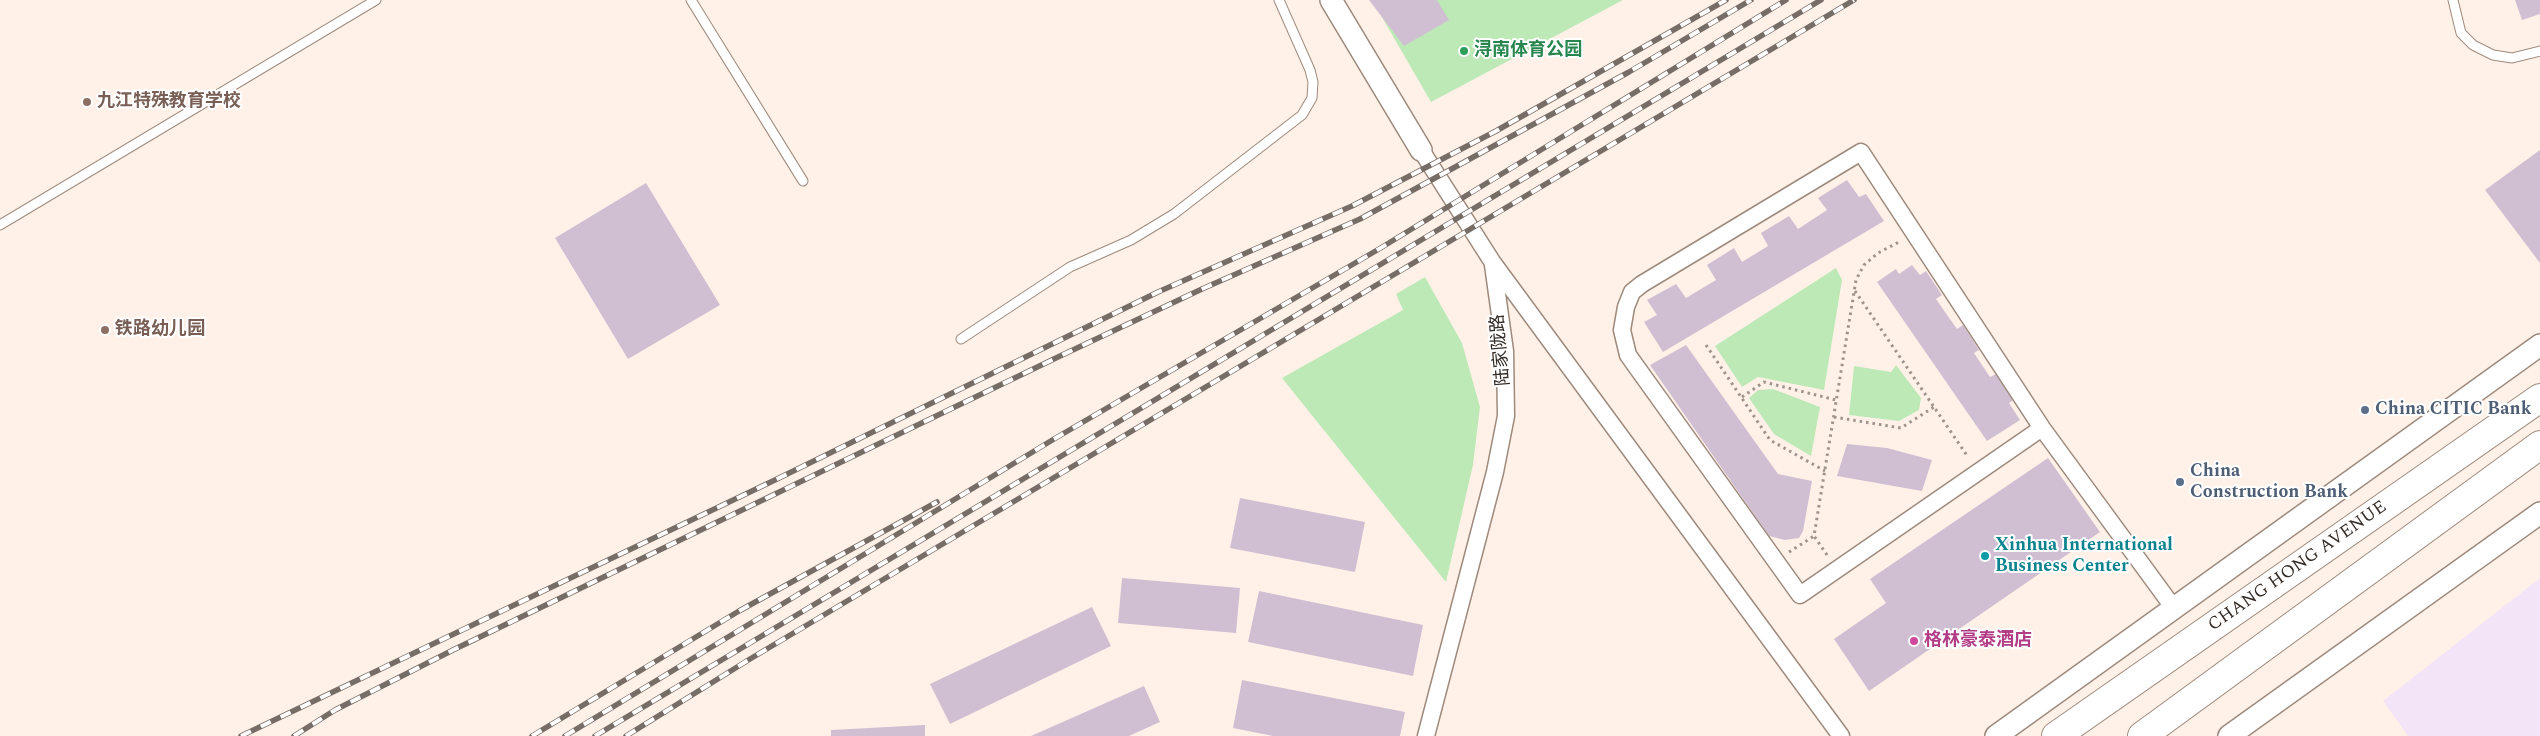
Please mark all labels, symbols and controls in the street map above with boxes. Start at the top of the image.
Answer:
place label: 浔南体育公园 [1474,40,1582,62]
marker: 浔南体育公园 [1458,45,1470,57]
place label: 九江特殊教育学校 [97,91,241,113]
marker: 九江特殊教育学校 [81,96,93,108]
street label: 陆家陇路 [1488,313,1516,387]
place label: 铁路幼儿园 [115,319,205,341]
marker: 铁路幼儿园 [99,324,111,336]
place label: China CITIC Bank [2375,399,2531,421]
marker: China CITIC Bank [2359,404,2371,416]
place label: China Construction Bank [2190,461,2348,504]
marker: China Construction Bank [2174,476,2186,488]
street label: CHANG HONG AVENUE [2205,497,2391,637]
place label: Xinhua International Business Center [1995,535,2173,578]
marker: Xinhua International Business Center [1979,550,1991,562]
place label: 格林豪泰酒店 [1924,630,2032,652]
marker: 格林豪泰酒店 [1908,635,1920,647]

